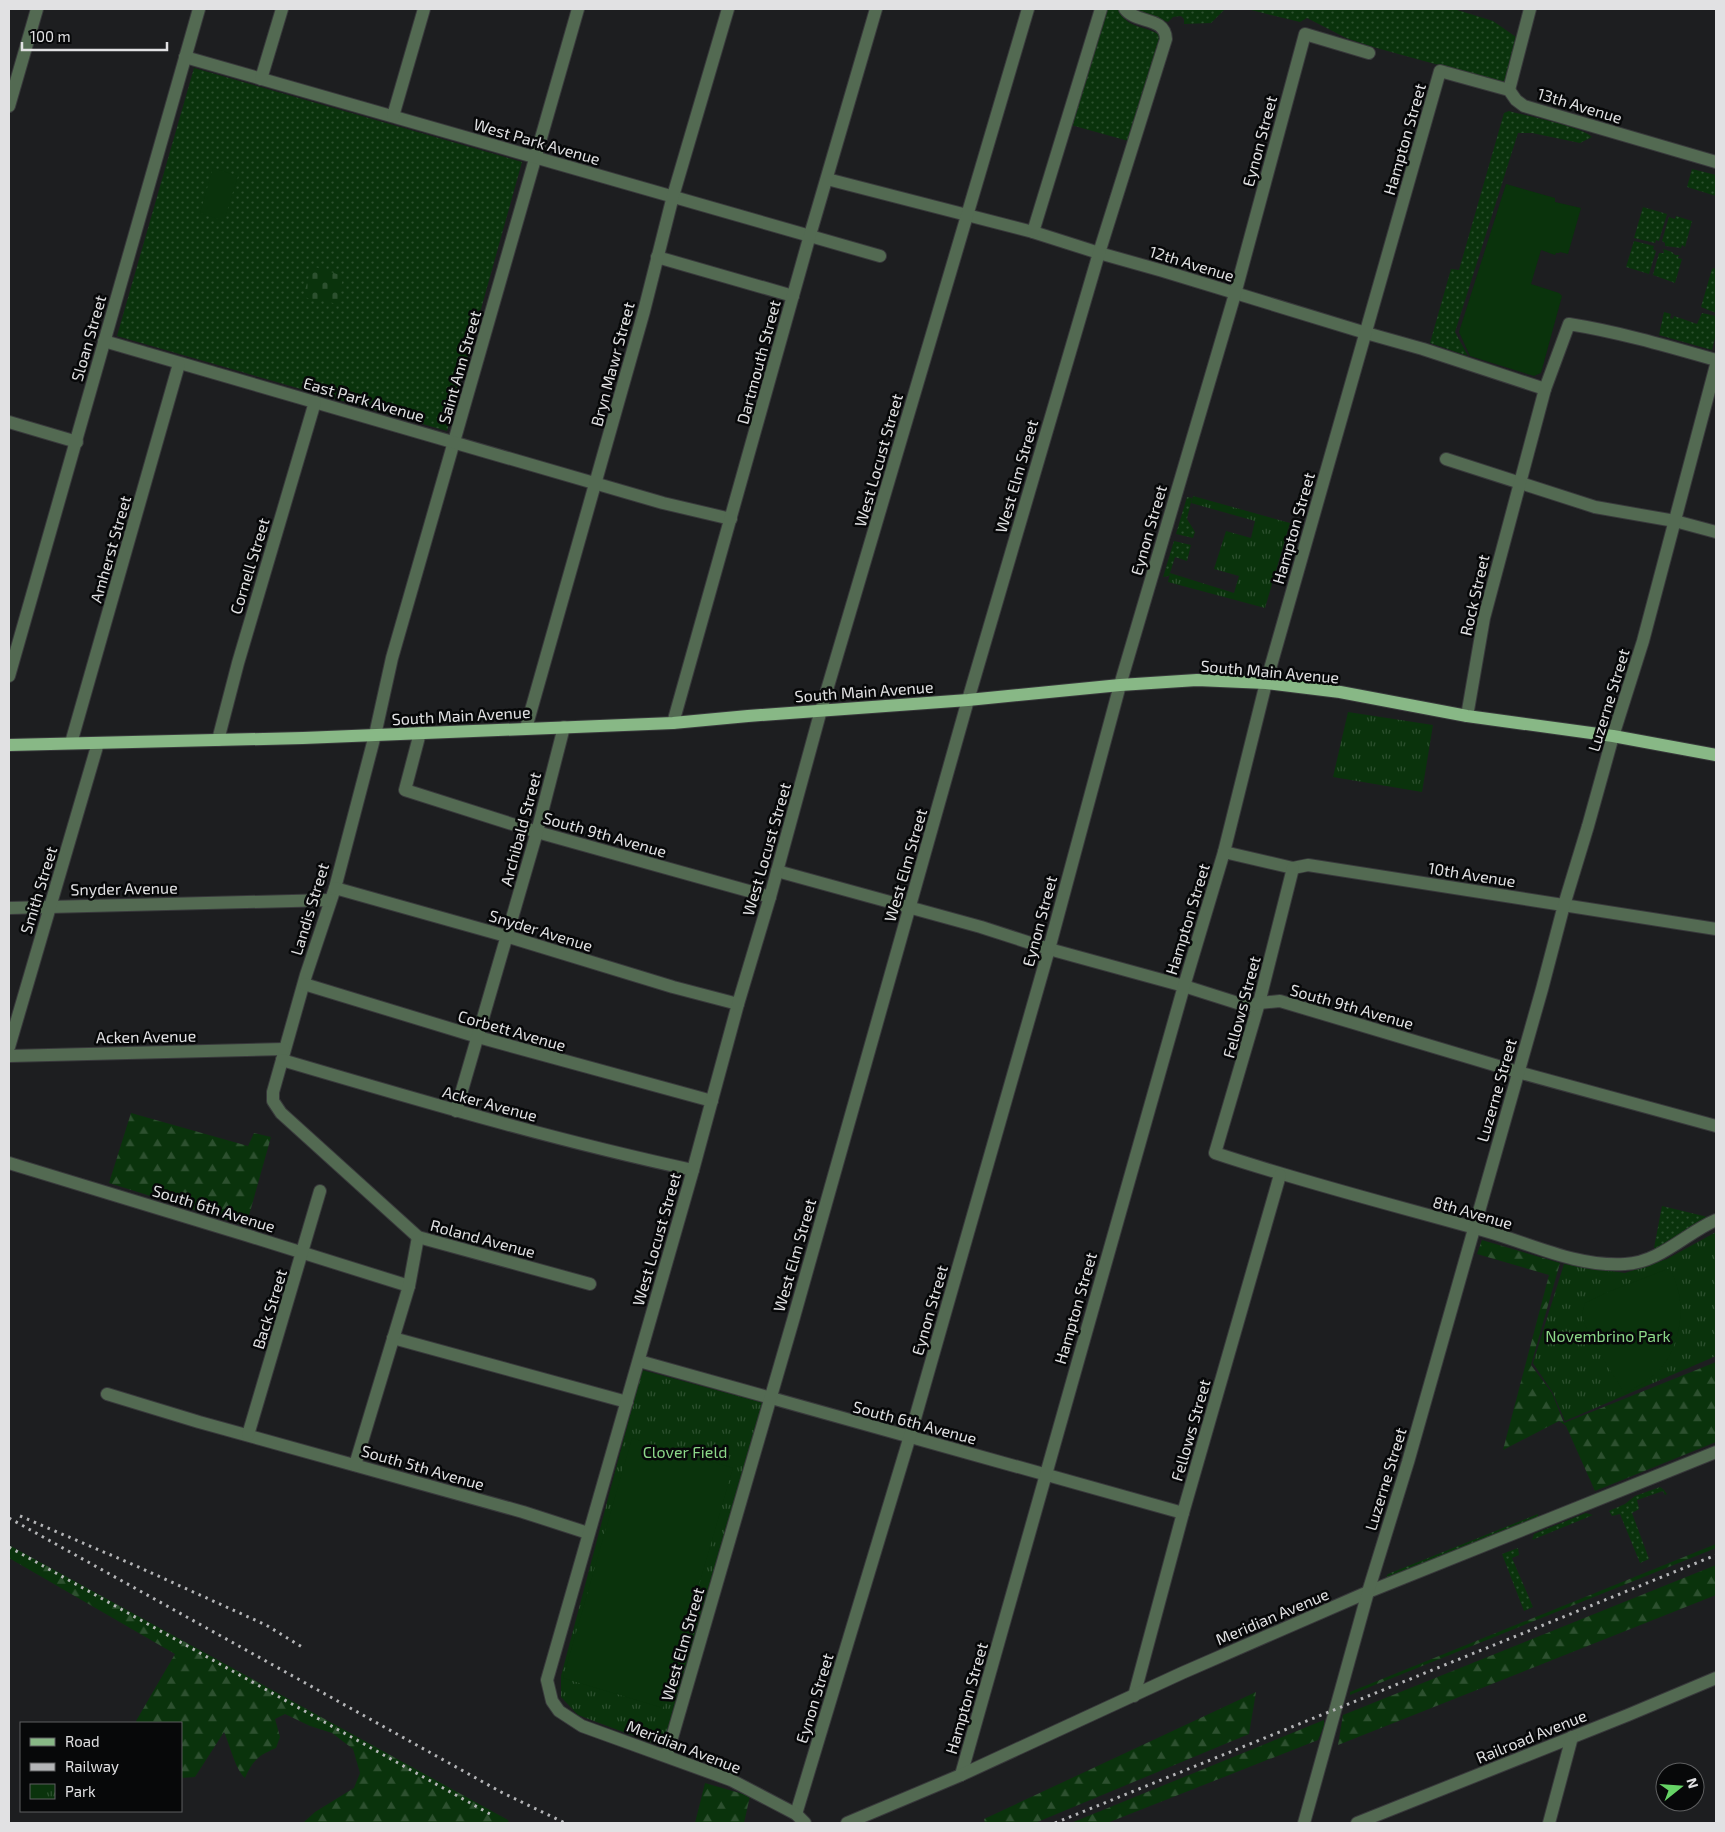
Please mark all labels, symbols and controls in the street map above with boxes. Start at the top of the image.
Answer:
scale bar [22,20,168,52]
text: 100 m [30,27,71,45]
street label: Hampton Street [1379,81,1429,197]
street label: 13th Avenue [1535,83,1625,127]
street label: Eynon Street [1238,94,1280,188]
street label: West Park Avenue [472,114,602,168]
street label: 12th Avenue [1147,241,1237,285]
street label: Sloan Street [67,293,109,383]
street label: Dartmouth Street [732,298,784,426]
street label: Bryn Mawr Street [586,300,638,428]
street label: Saint Ann Street [434,308,484,426]
street label: East Park Avenue [301,373,427,425]
street label: West Locust Street [850,391,906,529]
street label: West Elm Street [991,417,1041,535]
street label: Hampton Street [1268,470,1318,586]
street label: Eynon Street [1126,483,1170,577]
street label: Amherst Street [86,493,134,605]
street label: Cornell Street [225,516,273,616]
street label: Rock Street [1455,553,1493,637]
street label: Luzerne Street [1583,646,1633,754]
street label: South Main Avenue [1200,655,1340,687]
street label: South Main Avenue [794,677,934,705]
street label: South Main Avenue [391,702,531,728]
street label: Archibald Street [496,770,544,888]
street label: West Locust Street [738,780,794,918]
street label: West Elm Street [880,806,930,924]
street label: South 9th Avenue [541,807,669,861]
street label: Smith Street [16,844,60,936]
street label: 10th Avenue [1427,858,1517,890]
street label: Landis Street [286,861,332,957]
street label: Hampton Street [1161,861,1213,977]
street label: Eynon Street [1018,874,1060,968]
street label: Snyder Avenue [70,878,178,898]
street label: Snyder Avenue [487,905,595,955]
street label: Fellows Street [1218,954,1264,1060]
street label: South 9th Avenue [1288,979,1416,1033]
street label: Corbett Avenue [456,1006,568,1054]
street label: Acken Avenue [96,1026,196,1046]
street label: Luzerne Street [1472,1036,1520,1144]
street label: Acker Avenue [441,1081,539,1125]
street label: West Locust Street [628,1170,684,1308]
street label: South 6th Avenue [150,1180,278,1236]
street label: 8th Avenue [1431,1192,1515,1232]
street label: West Elm Street [769,1196,819,1314]
street label: Roland Avenue [429,1215,537,1261]
street label: Hampton Street [1050,1250,1100,1366]
street label: Eynon Street [907,1263,951,1357]
street label: Back Street [248,1267,290,1351]
park label: Novembrino Park [1545,1326,1671,1345]
street label: Fellows Street [1166,1377,1214,1483]
street label: South 6th Avenue [851,1396,979,1448]
street label: Luzerne Street [1360,1425,1410,1533]
street label: South 5th Avenue [359,1440,487,1494]
park label: Clover Field [643,1442,727,1461]
street label: Meridian Avenue [1213,1584,1331,1648]
street label: West Elm Street [657,1585,707,1703]
street label: Hampton Street [941,1640,991,1756]
street label: Eynon Street [791,1651,837,1745]
street label: Railroad Avenue [1473,1705,1589,1767]
street label: Meridian Avenue [624,1715,744,1777]
legend [20,1722,182,1812]
text: Road [65,1732,100,1750]
text: Railway [65,1757,119,1775]
north arrow [1655,1762,1705,1812]
text: N [1683,1776,1703,1790]
text: Park [65,1782,96,1800]

